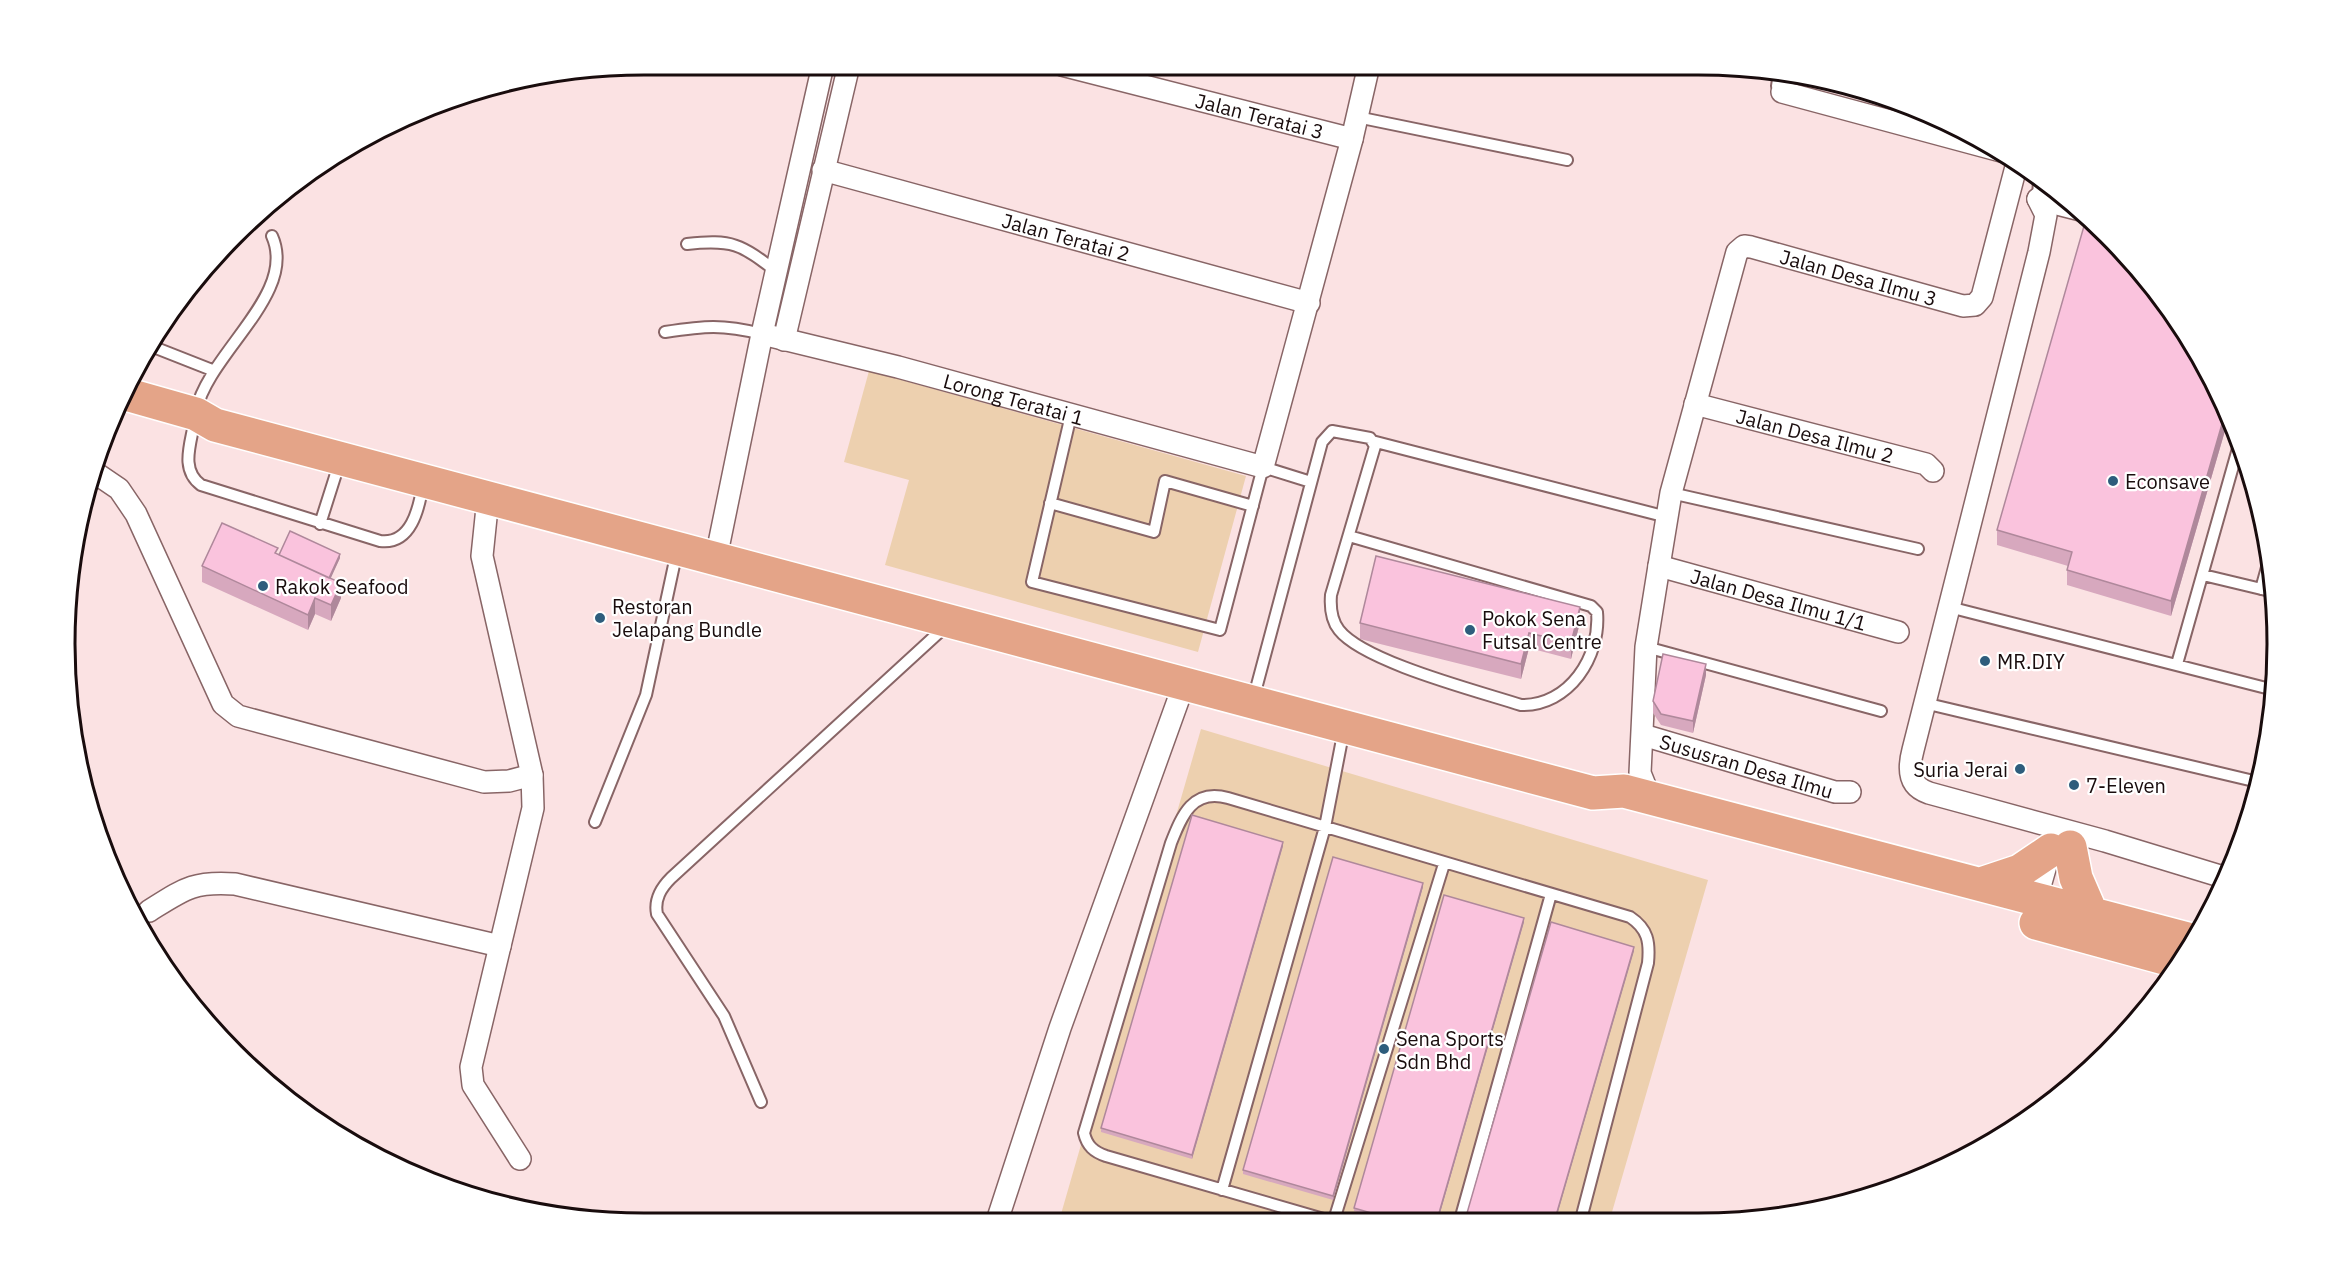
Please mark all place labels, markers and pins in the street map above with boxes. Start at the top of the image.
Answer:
place label: Econsave [2125,468,2210,495]
marker: Econsave [2106,474,2120,488]
place label: Rakok Seafood [275,573,409,600]
marker: Rakok Seafood [256,579,270,593]
place label: Restoran Jelapang Bundle [612,593,762,643]
place label: Pokok Sena Futsal Centre [1482,605,1602,655]
marker: Restoran Jelapang Bundle [593,611,607,625]
marker: Pokok Sena Futsal Centre [1463,623,1477,637]
place label: MR.DIY [1997,648,2065,675]
marker: MR.DIY [1978,654,1992,668]
place label: Suria Jerai [1913,756,2008,783]
marker: Suria Jerai [2013,762,2027,776]
place label: 7-Eleven [2086,772,2166,799]
marker: 7-Eleven [2067,778,2081,792]
place label: Sena Sports Sdn Bhd [1396,1025,1504,1075]
marker: Sena Sports Sdn Bhd [1377,1042,1391,1056]

